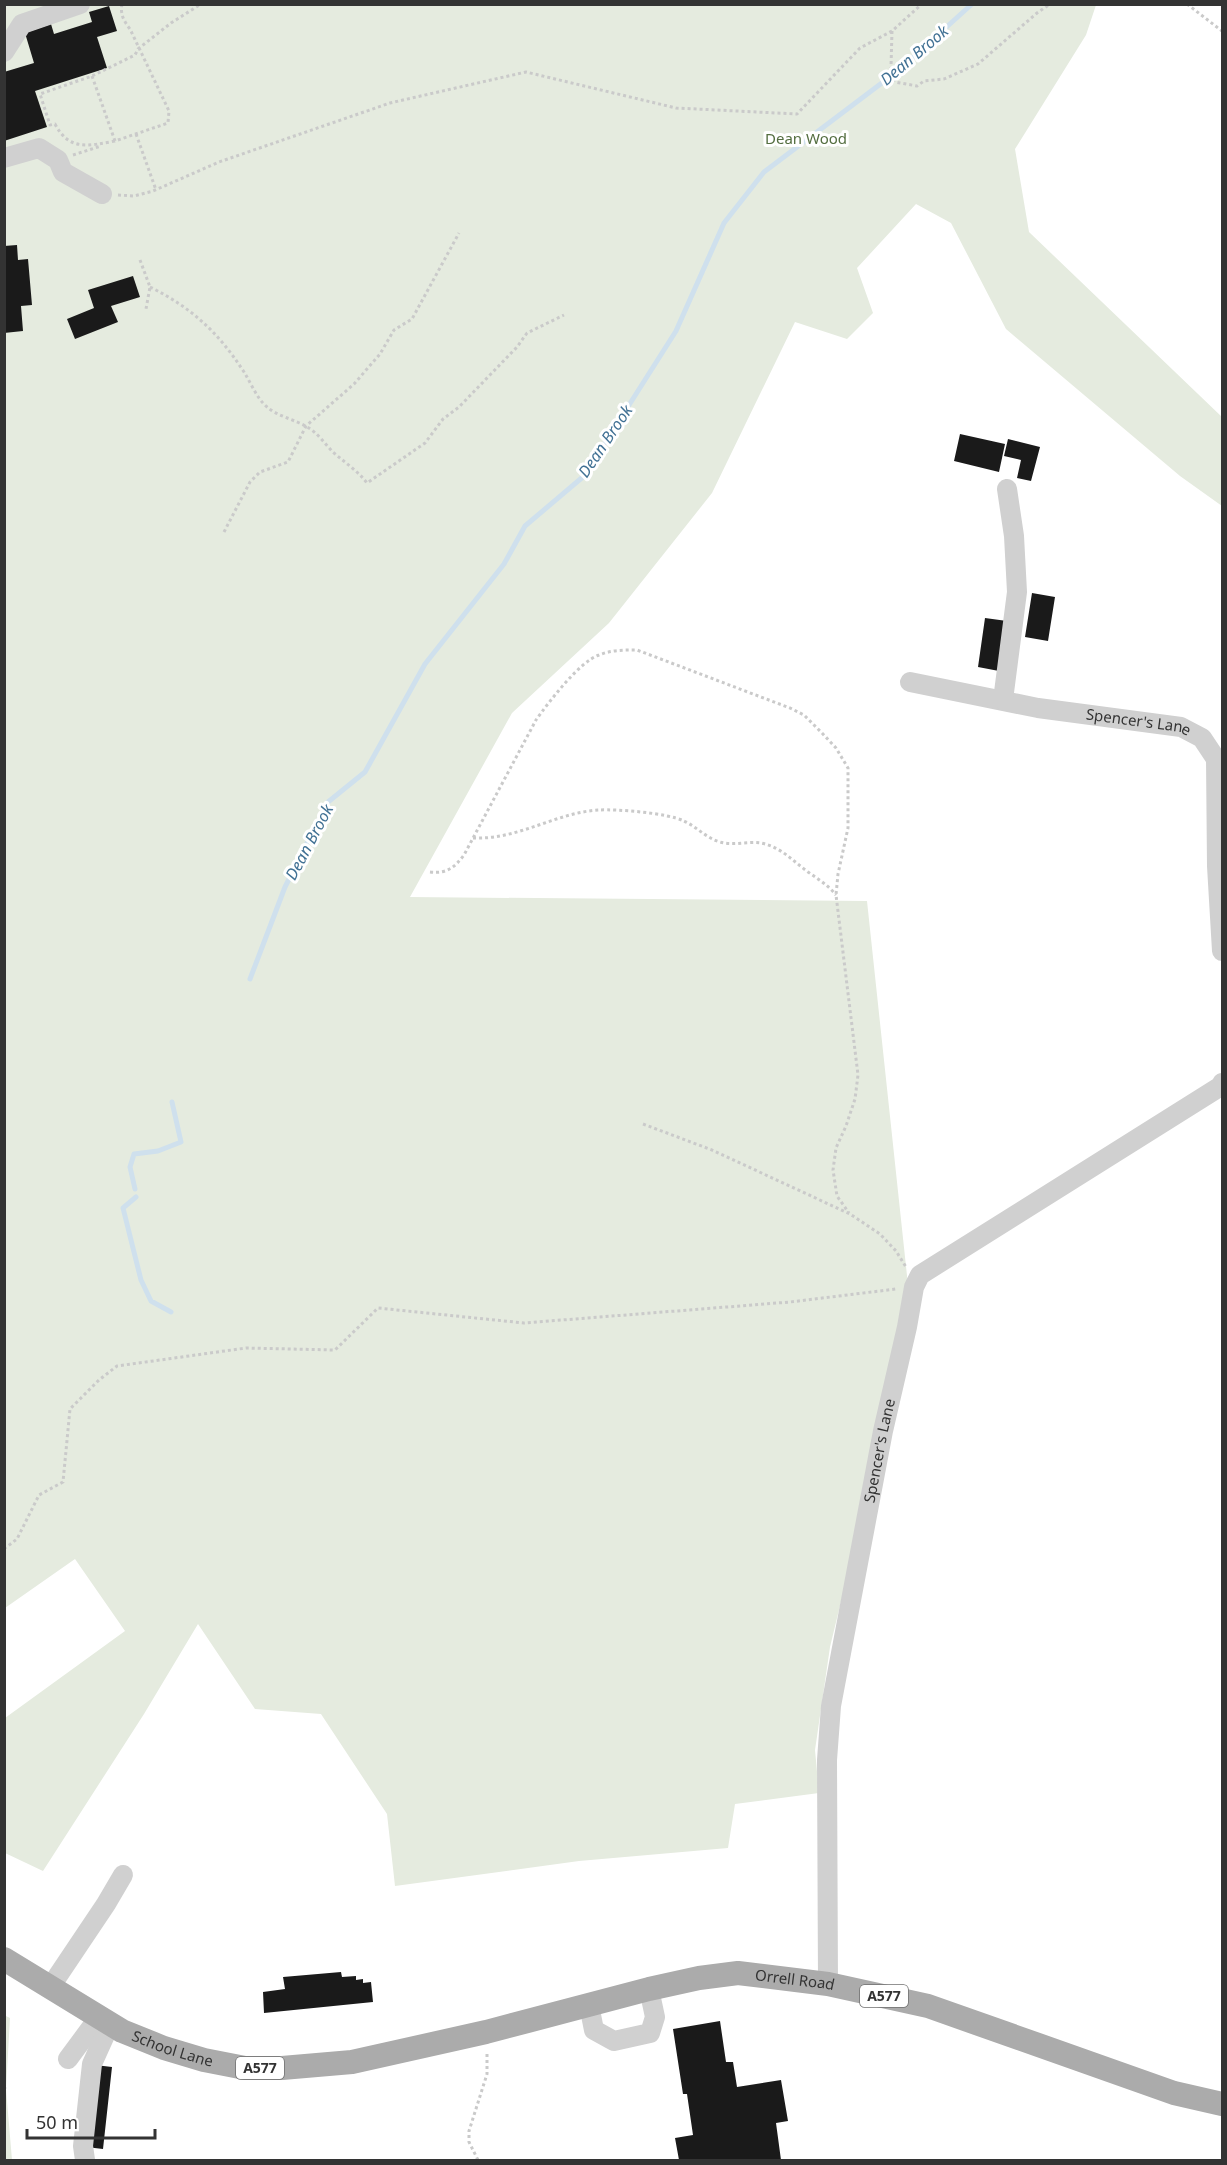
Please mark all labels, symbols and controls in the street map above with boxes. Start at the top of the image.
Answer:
water label: Dean Brook [875,19,954,90]
park label: Dean Wood [765,128,847,148]
water label: Dean Brook [573,400,638,481]
street label: Spencer's Lane [1085,703,1195,740]
water label: Dean Brook [280,799,339,884]
street label: Spencer's Lane [859,1397,899,1504]
street label: Orrell Road [754,1964,837,1994]
road number: A577 [860,1985,908,2007]
street label: School Lane [129,2025,215,2071]
road number: A577 [236,2057,284,2079]
scale bar [27,2102,154,2140]
text: 50 m [36,2110,78,2134]

